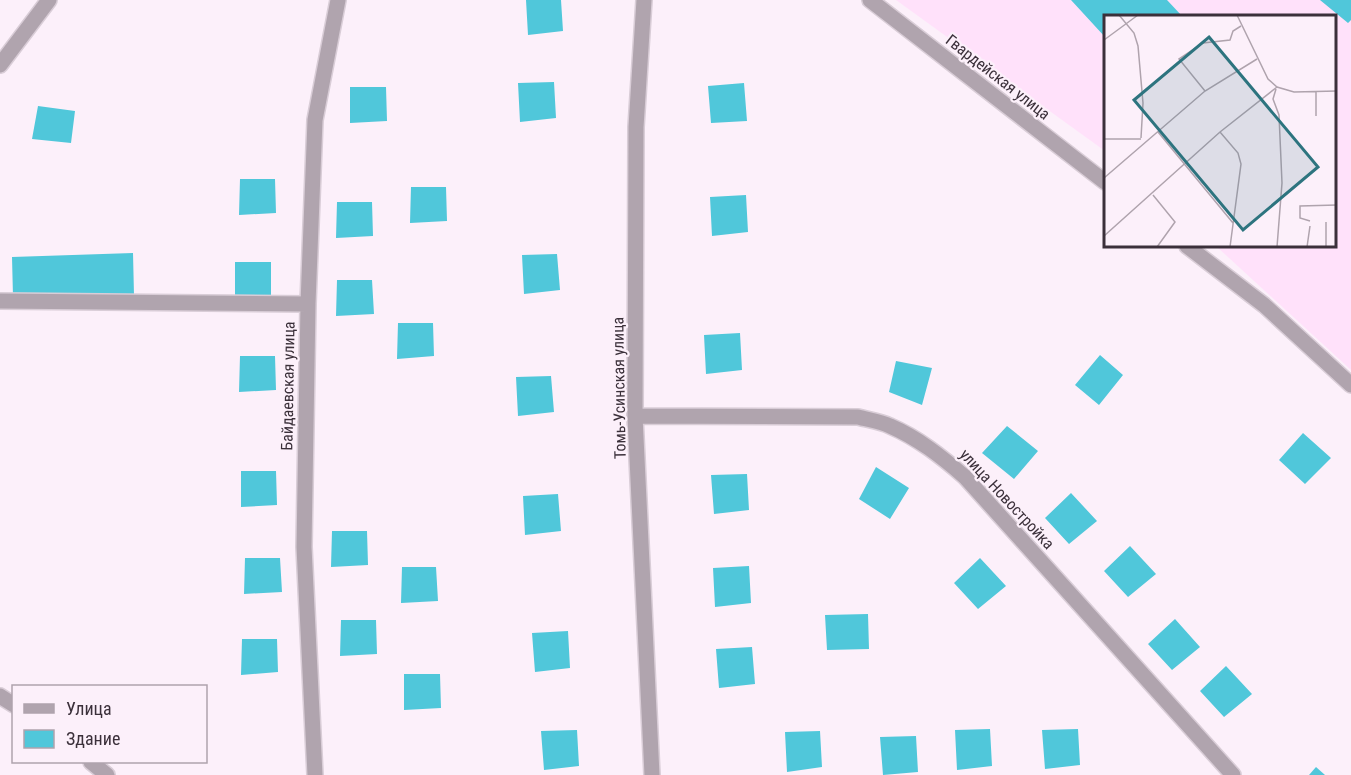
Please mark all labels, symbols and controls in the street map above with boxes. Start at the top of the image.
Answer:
inset map [1104,15,1336,248]
street label: Гвардейская улица [942,30,1054,124]
street label: Томь-Усинская улица [608,317,630,459]
street label: Байдаевская улица [277,321,299,451]
street label: улица Новостройка [956,445,1058,553]
legend [12,685,207,763]
text: Улица [66,698,112,719]
text: Здание [66,728,120,749]

